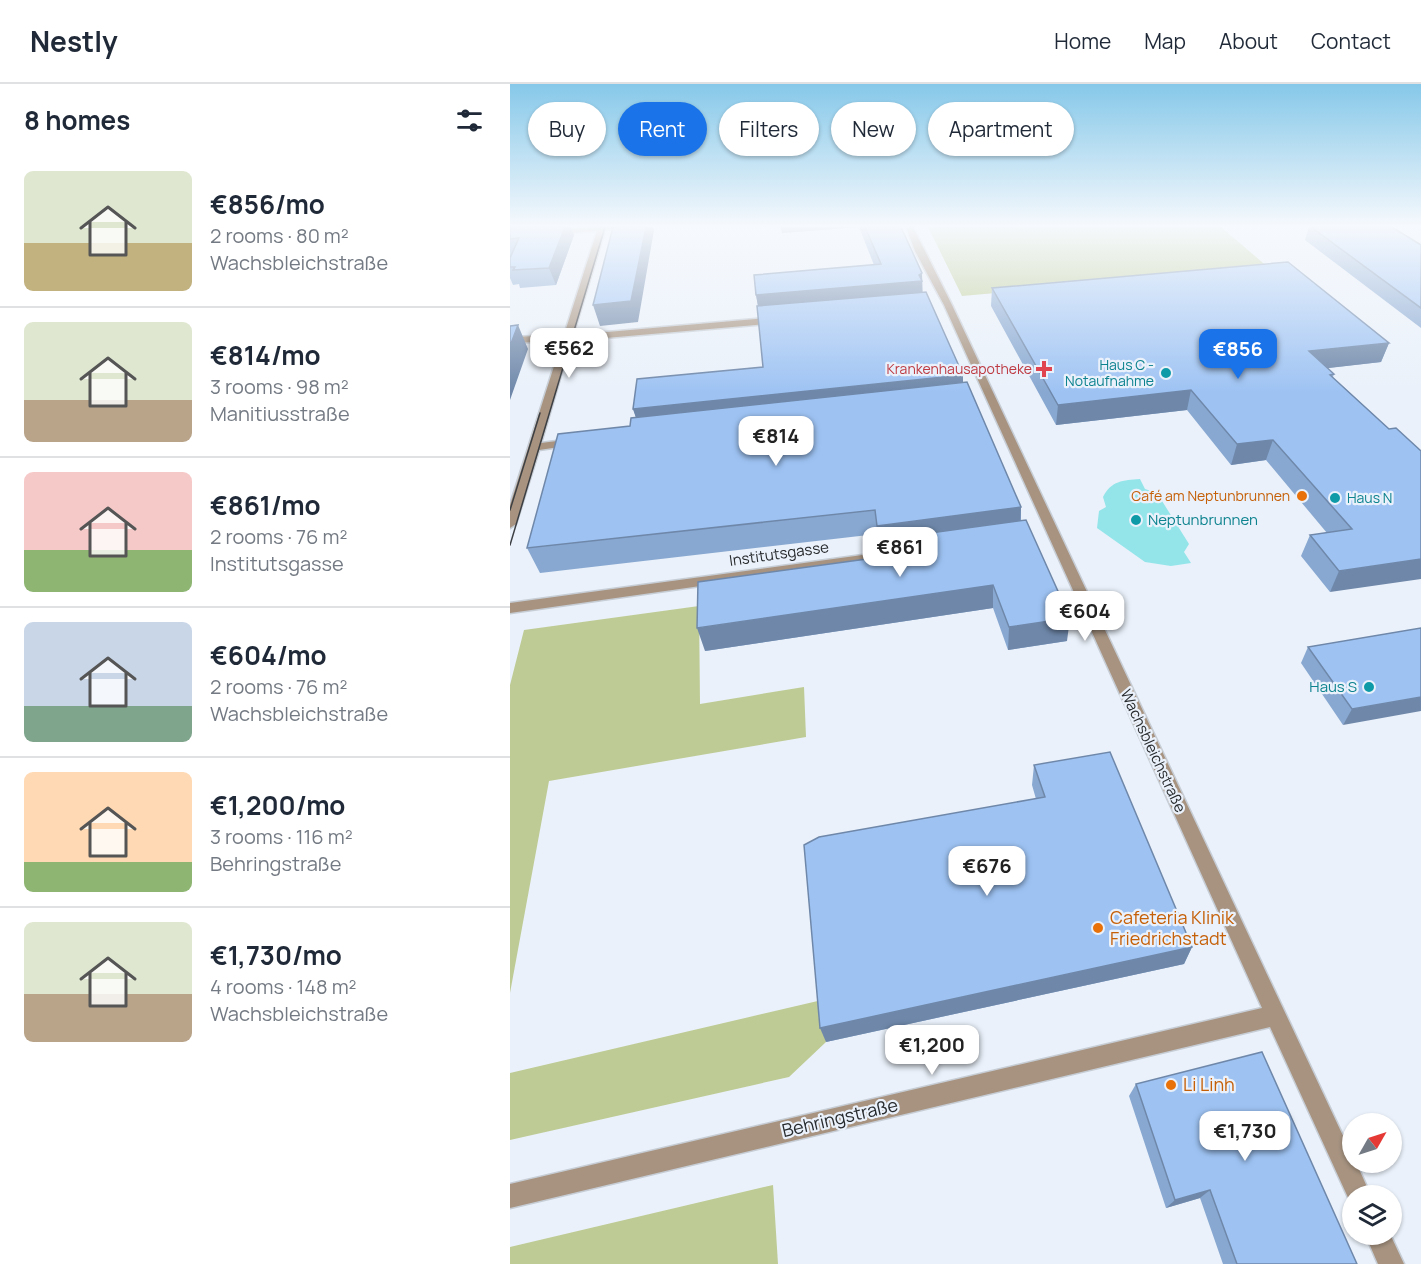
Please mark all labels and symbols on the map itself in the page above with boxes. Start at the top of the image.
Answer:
pin: €562 [533,328,605,379]
pin: €856 [1202,329,1274,380]
place label: Haus C - Notaufnahme [1065,355,1154,390]
place label: Krankenhausapotheke [887,359,1032,378]
marker: Krankenhausapotheke [1037,362,1051,376]
marker: Haus C - Notaufnahme [1159,366,1173,380]
pin: €814 [740,416,812,467]
place label: Café am Neptunbrunnen [1131,486,1290,505]
place label: Haus N [1347,488,1392,507]
marker: Café am Neptunbrunnen [1295,489,1309,503]
marker: Haus N [1328,491,1342,505]
place label: Neptunbrunnen [1148,509,1258,530]
marker: Neptunbrunnen [1129,513,1143,527]
pin: €861 [864,527,936,578]
street label: Institutsgasse [728,536,830,571]
pin: €604 [1049,591,1121,642]
place label: Haus S [1309,676,1357,697]
marker: Haus S [1362,680,1376,694]
street label: Wachsbleichstraße [1116,686,1191,816]
pin: €676 [951,846,1023,897]
place label: Cafeteria Klinik Friedrichstadt [1110,905,1235,950]
marker: Cafeteria Klinik Friedrichstadt [1091,921,1105,935]
pin: €1,200 [883,1025,981,1076]
place label: Li Linh [1183,1072,1235,1096]
marker: Li Linh [1164,1078,1178,1092]
street label: Behringstraße [779,1092,900,1142]
pin: €1,730 [1196,1111,1294,1162]
north arrow [1342,1113,1402,1173]

